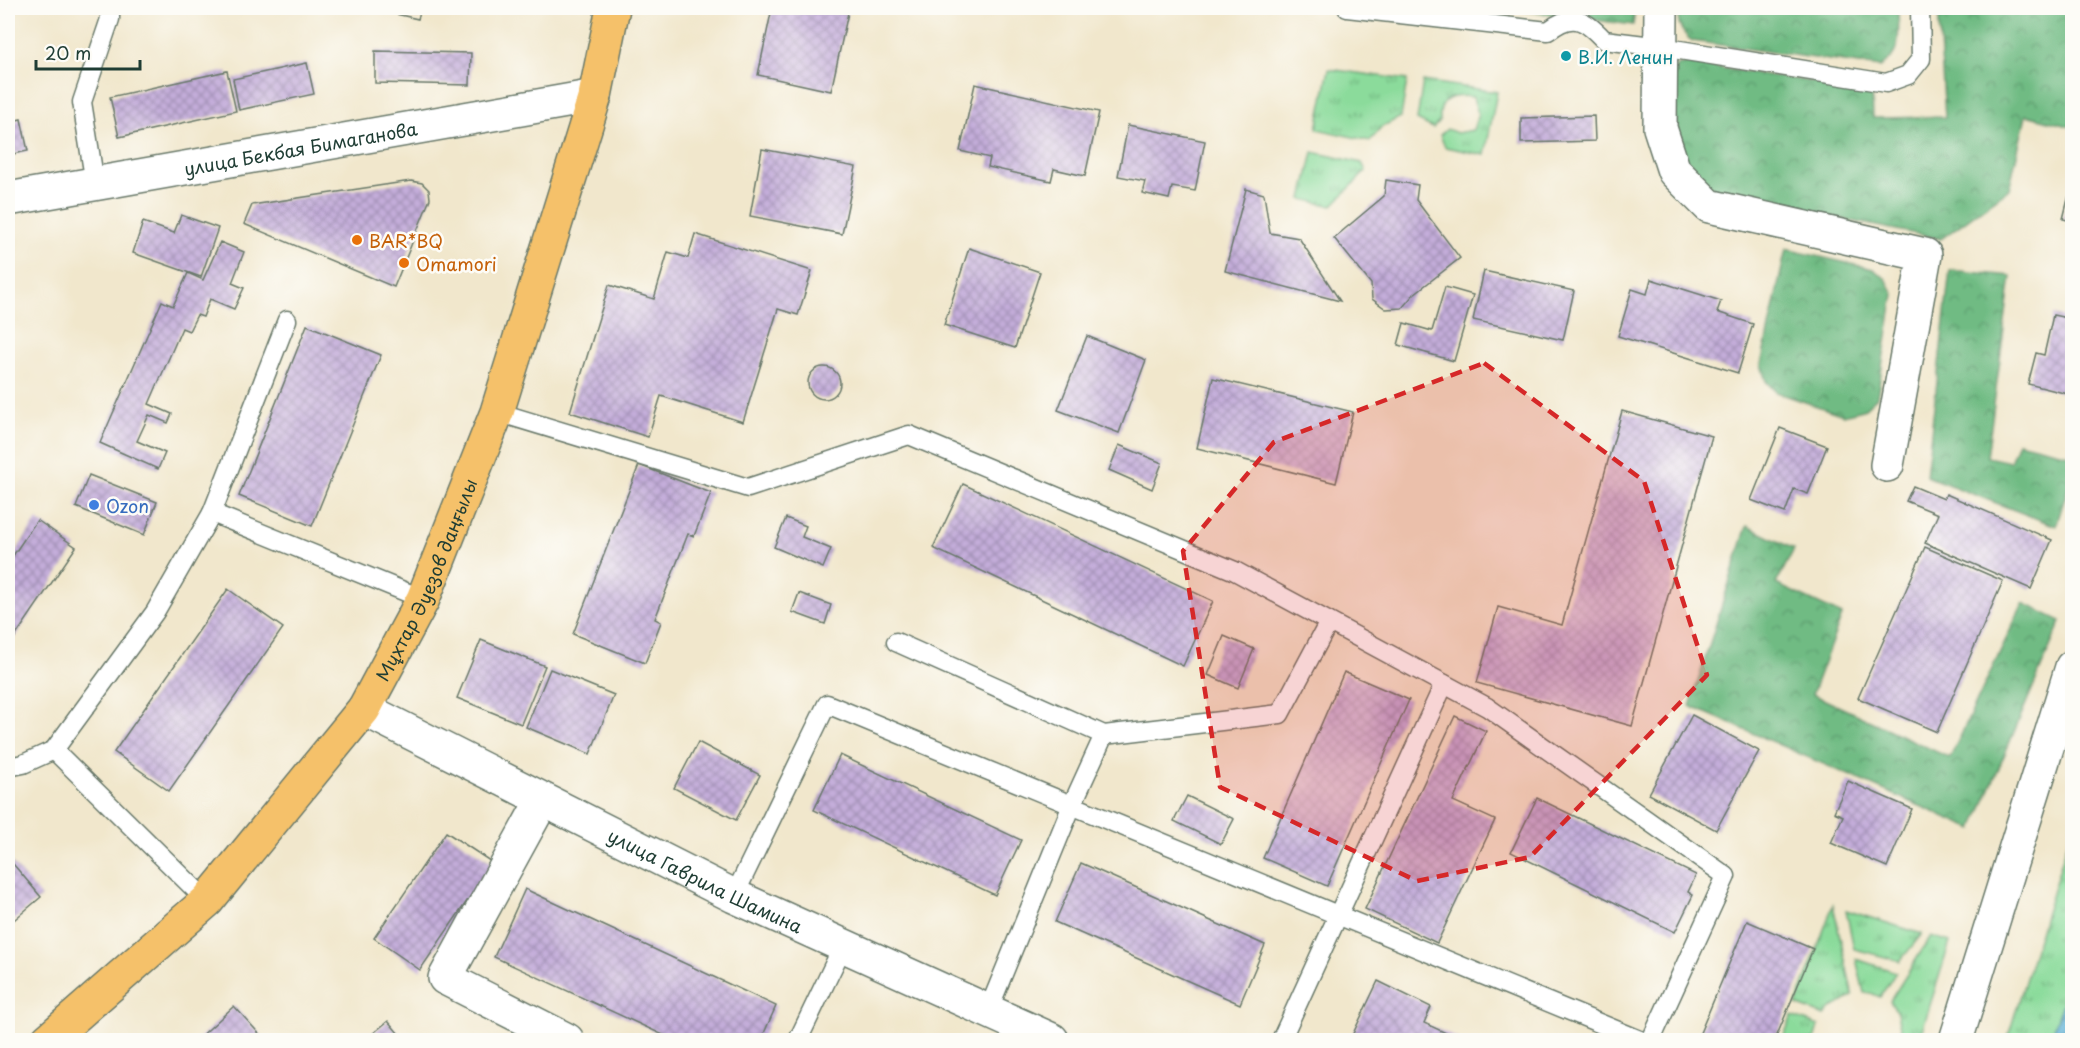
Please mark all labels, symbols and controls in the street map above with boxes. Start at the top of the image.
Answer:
scale bar [36,33,140,71]
text: 20 m [45,39,91,66]
place label: В.И. Ленин [1578,43,1673,70]
marker: В.И. Ленин [1559,49,1573,63]
street label: улица Бекбая Бимаганова [182,114,420,181]
place label: BAR*BQ [369,227,443,254]
marker: BAR*BQ [350,233,364,247]
place label: Omamori [416,250,497,277]
marker: Omamori [397,256,411,270]
street label: Мұхтар Әуезов даңғылы [368,474,483,686]
place label: Ozon [106,492,149,519]
marker: Ozon [87,498,101,512]
street label: улица Гаврила Шамина [604,821,808,939]

